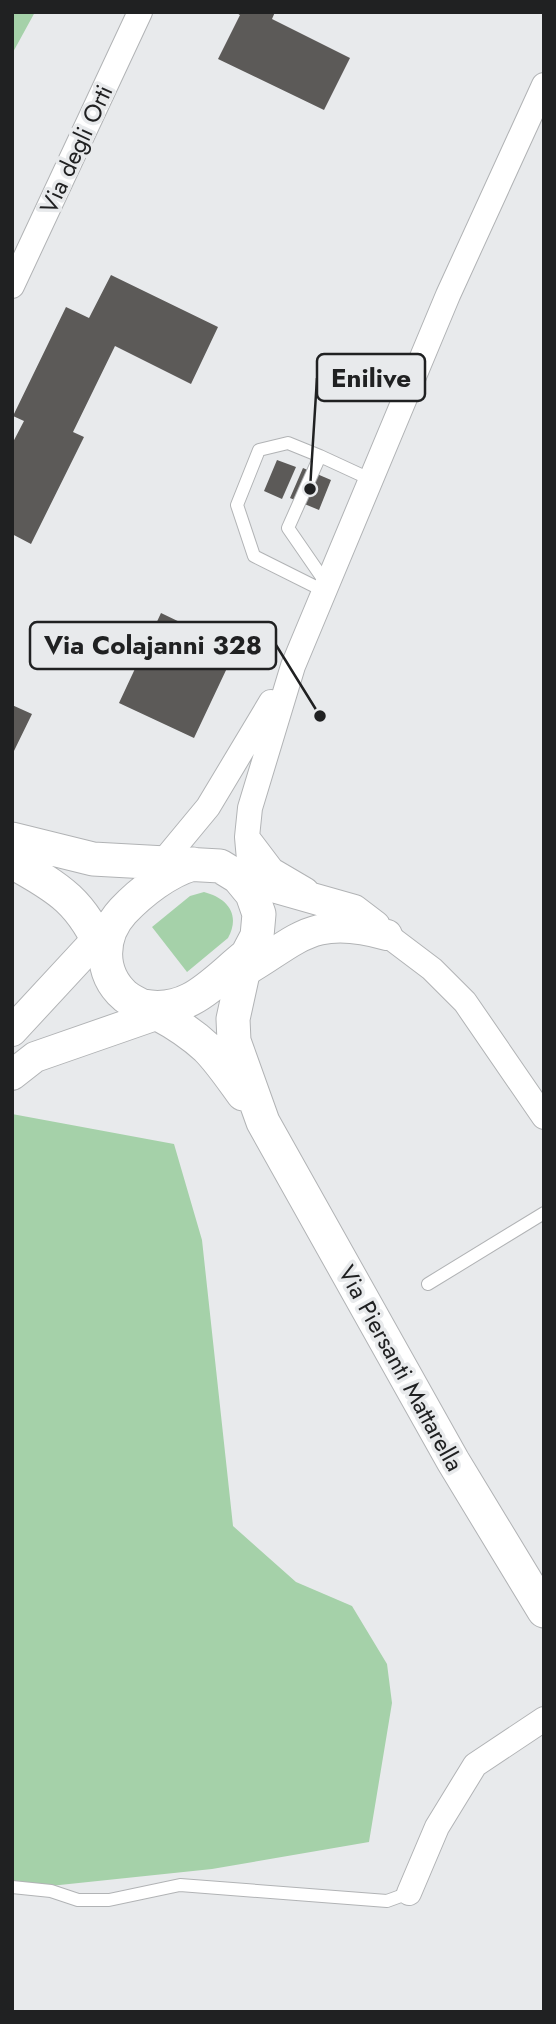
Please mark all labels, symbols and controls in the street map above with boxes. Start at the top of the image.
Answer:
street label: Via degli Orti [31,79,121,219]
callout: Enilive [317,354,425,401]
text: Enilive [331,359,411,397]
callout: Via Colajanni 328 [30,622,276,669]
text: Via Colajanni 328 [43,626,262,664]
street label: Via Piersanti Mattarella [330,1259,472,1477]

